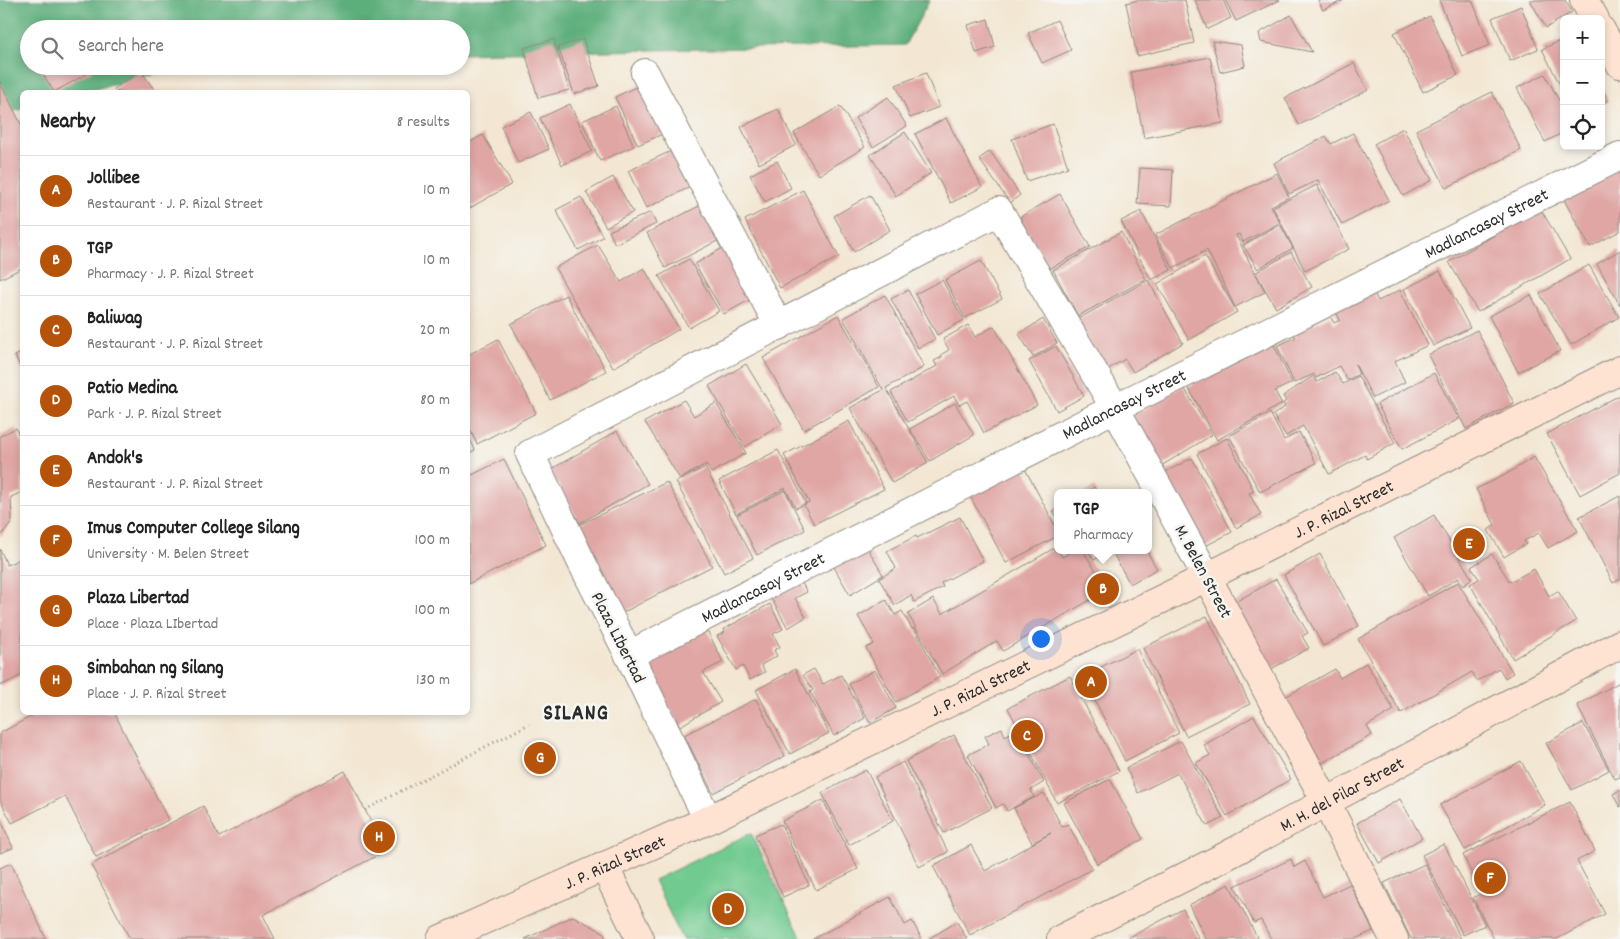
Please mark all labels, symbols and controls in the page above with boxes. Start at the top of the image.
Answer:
map controls [1560,15,1605,150]
button: + [1560,15,1605,60]
search box [20,20,470,75]
icon: search [38,34,66,62]
text: Search here [78,34,164,61]
button: − [1560,60,1605,105]
button: locate [1560,105,1605,150]
text: Nearby [40,108,95,138]
text: 8 results [397,111,450,134]
text: Jollibee [87,166,140,193]
text: A [52,179,60,202]
text: 10 m [423,179,450,202]
street label: Madlancasay Street [1421,183,1554,266]
text: Restaurant · J. P. Rizal Street [87,193,263,216]
text: TGP [87,236,113,263]
text: B [52,249,60,272]
text: 10 m [423,249,450,272]
text: Pharmacy · J. P. Rizal Street [87,263,254,286]
text: Baliwag [87,306,142,333]
text: C [52,319,60,342]
text: 20 m [420,319,450,342]
text: Restaurant · J. P. Rizal Street [87,333,263,356]
street label: Madlancasay Street [1059,364,1191,448]
text: Patio Medina [87,376,177,403]
text: D [52,389,60,412]
text: 80 m [420,389,450,412]
text: Park · J. P. Rizal Street [87,403,222,426]
text: Andok's [87,446,143,473]
text: E [52,459,60,482]
text: 80 m [420,459,450,482]
text: Restaurant · J. P. Rizal Street [87,473,263,496]
street label: J. P. Rizal Street [1290,475,1399,546]
popup [1054,489,1152,554]
text: TGP [1073,497,1099,524]
text: Imus Computer College Silang [87,516,300,543]
street label: M. Belen Street [1167,521,1237,624]
text: Pharmacy [1073,524,1133,547]
pin: E [1453,525,1485,563]
text: F [52,529,60,552]
text: 100 m [414,529,450,552]
text: University · M. Belen Street [87,543,249,566]
street label: Madlancasay Street [698,547,830,631]
pin: B [1087,570,1119,608]
text: Plaza Libertad [87,586,189,613]
street label: Plaza LIbertad [583,588,650,688]
text: G [52,599,60,622]
text: 100 m [414,599,450,622]
text: Place · Plaza LIbertad [87,613,218,636]
your location [1028,626,1054,652]
street label: J. P. Rizal Street [927,655,1036,725]
text: Simbahan ng Silang [87,656,224,683]
pin: A [1075,663,1107,701]
text: H [52,669,60,692]
text: 130 m [416,669,450,692]
text: Place · J. P. Rizal Street [87,683,226,706]
district label: SILANG [543,699,609,730]
pin: C [1011,717,1043,755]
pin: G [524,739,556,777]
street label: M. H. del Pilar Street [1276,752,1410,840]
pin: H [363,818,395,856]
street label: J. P. Rizal Street [561,830,671,897]
pin: F [1474,859,1506,897]
pin: D [712,890,744,928]

